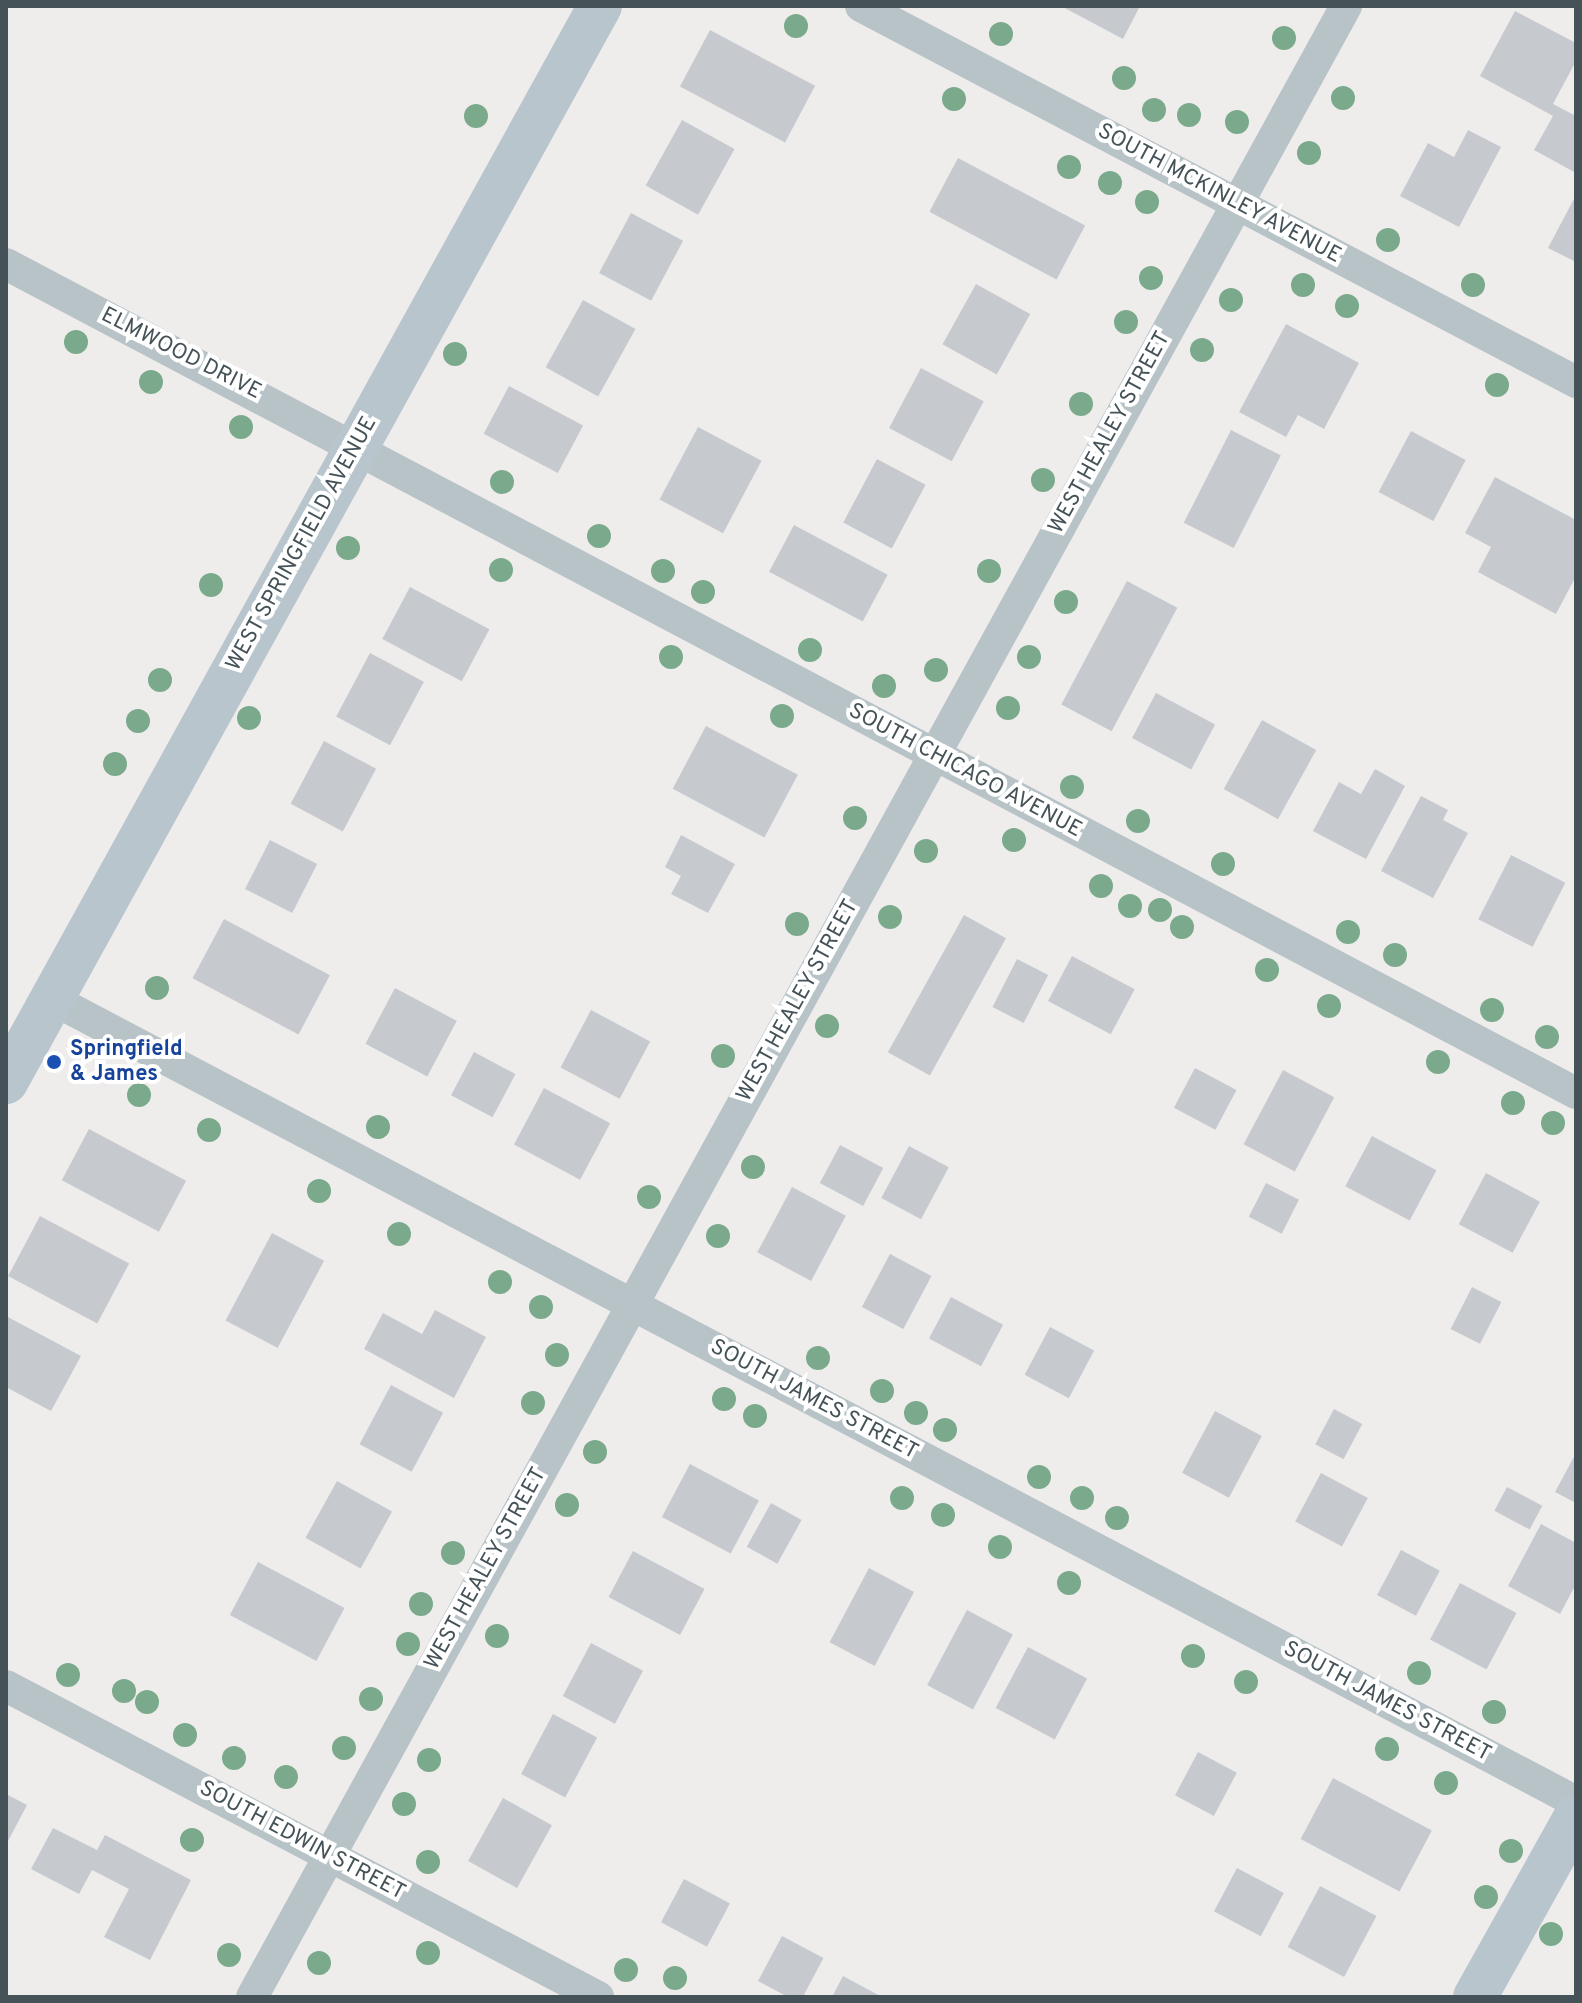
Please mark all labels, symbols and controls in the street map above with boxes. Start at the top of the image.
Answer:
street label: SOUTH MCKINLEY AVENUE [1092,118,1346,270]
street label: ELMWOOD DRIVE [96,302,266,406]
street label: WEST HEALEY STREET [1043,327,1177,539]
street label: WEST SPRINGFIELD AVENUE [221,412,383,676]
street label: SOUTH CHICAGO AVENUE [843,698,1087,844]
street label: WEST HEALEY STREET [731,895,865,1107]
place label: Springfield & James [70,1036,183,1088]
marker: Springfield & James [45,1053,63,1071]
street label: SOUTH JAMES STREET [706,1334,922,1466]
street label: WEST HEALEY STREET [419,1463,553,1675]
street label: SOUTH JAMES STREET [1279,1636,1495,1768]
street label: SOUTH EDWIN STREET [195,1776,409,1906]

